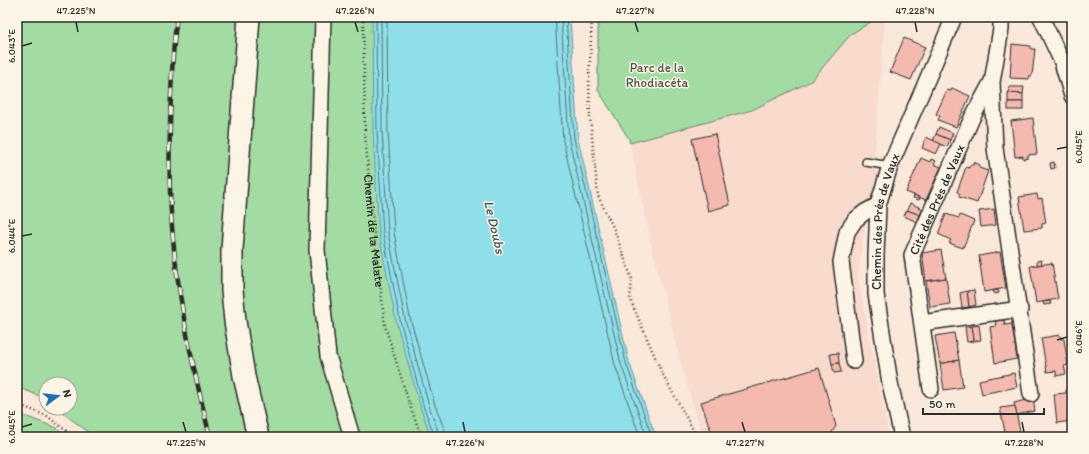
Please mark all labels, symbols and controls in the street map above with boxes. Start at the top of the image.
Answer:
text: 47.225°N [57,4,96,17]
text: 47.226°N [336,4,375,17]
text: 47.227°N [616,4,655,17]
text: 47.228°N [895,4,935,17]
text: 6.043°E [5,29,18,63]
park label: Parc de la Rhodiacéta [626,60,688,90]
text: 6.045°E [1072,130,1085,164]
street label: Cité des Prés de Vaux [906,142,968,257]
street label: Chemin des Prés de Vaux [869,150,903,290]
street label: Chemin de la Malate [361,173,387,288]
water label: Le Doubs [480,199,509,256]
text: 6.044°E [5,218,18,253]
text: 6.046°E [1072,320,1085,354]
north arrow [38,376,78,416]
text: N [60,388,74,399]
scale bar [923,390,1044,416]
text: 50 m [929,397,955,411]
text: 6.045°E [5,410,18,444]
text: 47.225°N [167,436,206,449]
text: 47.226°N [446,436,485,449]
text: 47.227°N [726,436,765,449]
text: 47.228°N [1004,436,1044,449]

